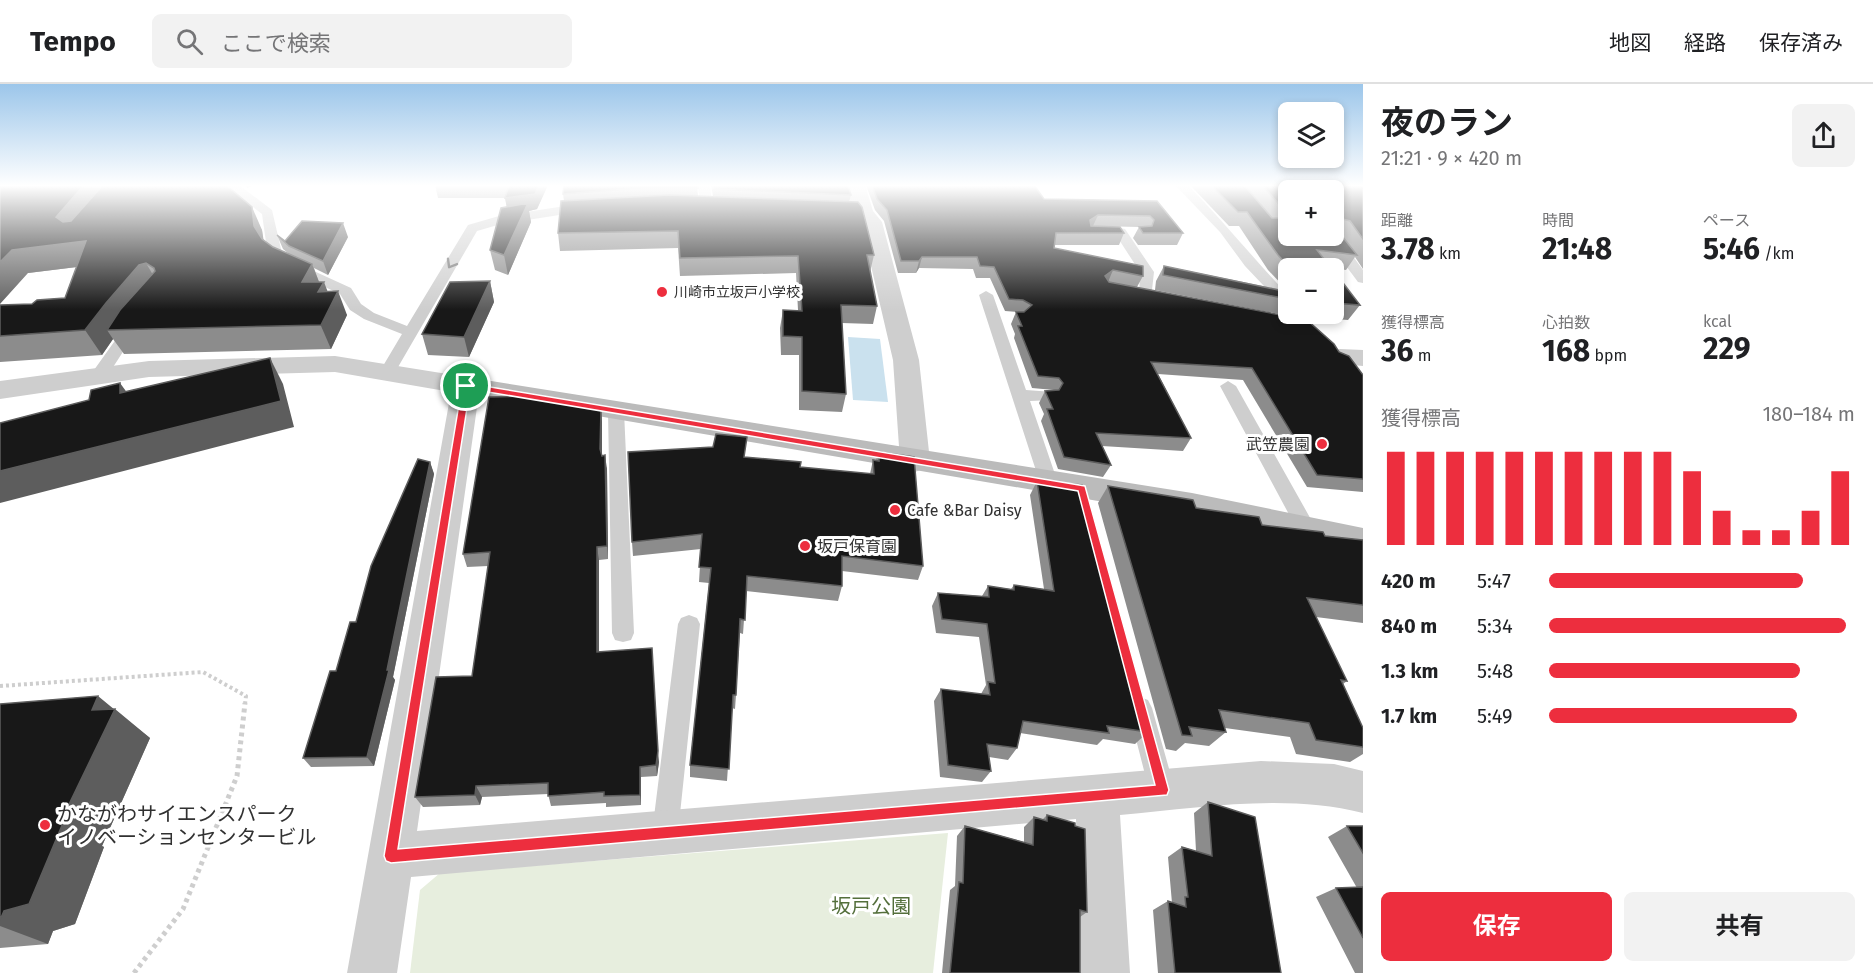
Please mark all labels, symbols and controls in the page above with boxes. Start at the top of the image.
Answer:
search box [152,14,572,68]
text: Tempo [30,25,116,58]
icon: search [173,25,206,58]
text: ここで検索 [221,30,331,57]
text: 地図 [1609,30,1651,56]
text: 経路 [1684,30,1726,56]
text: 保存済み [1759,30,1843,56]
map controls [1278,102,1344,324]
button: layers [1278,102,1344,168]
text: 夜のラン [1381,103,1513,143]
button: share [1792,104,1855,167]
text: 21:21 · 9 × 420 m [1381,146,1522,170]
button: + [1278,180,1344,246]
text: 距離 [1381,211,1413,230]
text: 時間 [1542,211,1574,230]
text: ペース [1703,211,1750,230]
text: 3.78 [1381,231,1435,267]
text: 21:48 [1542,231,1612,267]
text: 5:46 [1703,231,1760,267]
text: km [1435,244,1461,263]
text: /km [1760,244,1794,263]
one-way arrow [447,258,458,269]
button: − [1278,258,1344,324]
place label: 川崎市立坂戸小学校 [674,284,800,301]
marker: 川崎市立坂戸小学校 [655,285,669,299]
text: kcal [1703,312,1732,331]
text: 獲得標高 [1381,313,1445,332]
text: 心拍数 [1542,313,1590,332]
text: 229 [1703,331,1751,367]
text: 36 [1381,333,1414,369]
text: 168 [1542,333,1590,369]
text: m [1414,346,1431,365]
text: bpm [1590,346,1627,365]
pin [440,360,491,411]
icon: arrive [449,369,482,402]
text: 180–184 m [1762,402,1855,426]
text: 獲得標高 [1381,406,1461,430]
place label: 武笠農園 [1246,435,1310,454]
marker: 武笠農園 [1315,437,1329,451]
place label: Cafe &Bar Daisy [907,501,1022,520]
marker: Cafe &Bar Daisy [888,503,902,517]
place label: 坂戸保育園 [817,537,897,556]
marker: 坂戸保育園 [798,539,812,553]
text: 420 m [1381,569,1436,593]
text: 5:47 [1477,569,1511,593]
text: 840 m [1381,614,1437,638]
text: 5:34 [1477,614,1513,638]
text: 1.3 km [1381,659,1438,683]
text: 5:48 [1477,659,1513,683]
text: 1.7 km [1381,704,1437,728]
text: 5:49 [1477,704,1512,728]
place label: かながわサイエンスパーク イノベーションセンタービル [57,802,317,849]
marker: かながわサイエンスパーク イノベーションセンタービル [38,818,52,832]
button: 保存 [1381,892,1612,961]
button: 共有 [1624,892,1855,961]
park label: 坂戸公園 [831,894,911,918]

